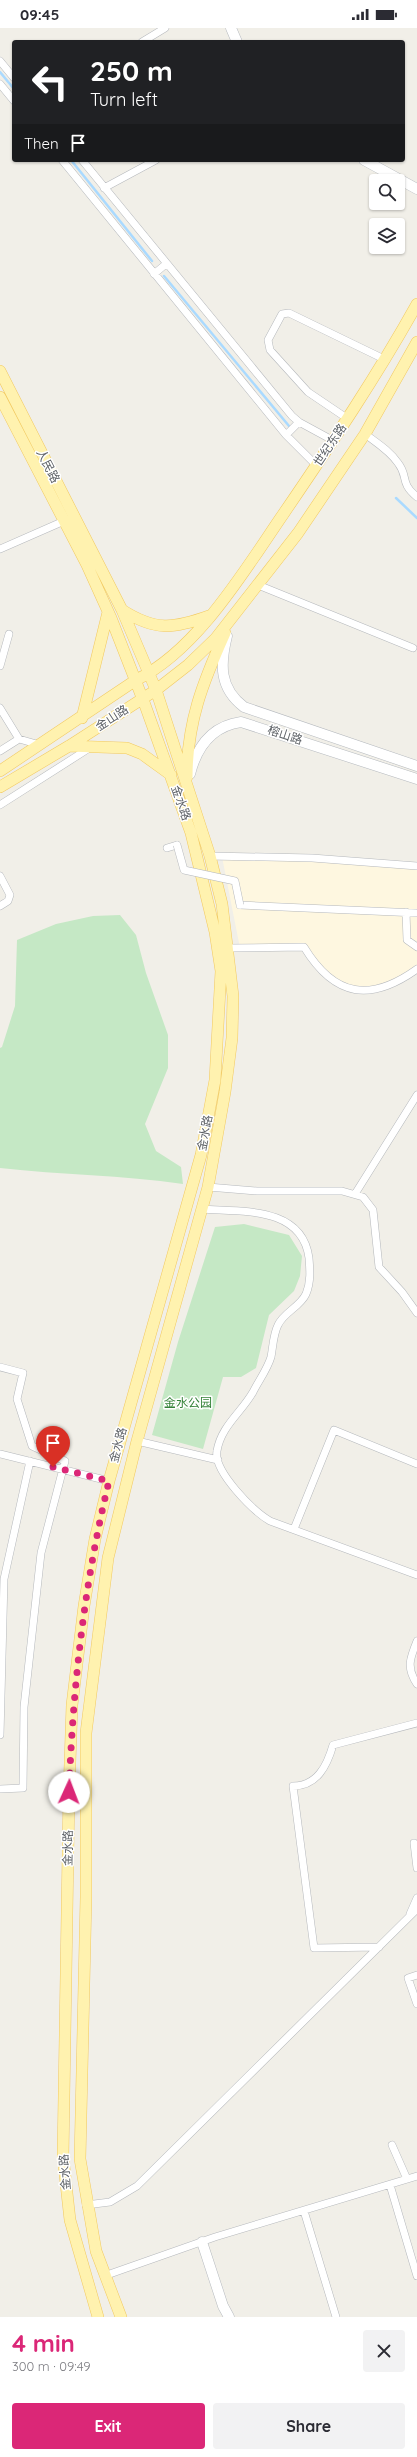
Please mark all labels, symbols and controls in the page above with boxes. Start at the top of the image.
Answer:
text: 09:45 [20,5,59,24]
text: 250 m [90,53,173,88]
icon: left [24,56,76,108]
text: Turn left [90,88,158,111]
icon: arrive [67,132,89,154]
text: Then [24,134,59,153]
map controls [369,174,405,254]
button: search [369,174,405,210]
button: layers [369,218,405,254]
street label: 世纪东路 [310,421,349,469]
street label: 人民路 [34,446,63,485]
street label: 金山路 [93,701,131,734]
street label: 榕山路 [266,722,305,747]
street label: 金水路 [169,783,194,822]
street label: 金水路 [194,1114,215,1152]
park label: 金水公园 [164,1395,212,1410]
pin [36,1426,70,1467]
street label: 金水路 [106,1426,129,1464]
icon: arrive [42,1432,64,1454]
position arrow [48,1771,90,1813]
street label: 金水路 [60,1830,75,1866]
street label: 金水路 [56,2154,73,2191]
text: 4 min [12,2328,75,2358]
button: close [363,2330,405,2372]
text: 300 m · 09:49 [12,2358,91,2374]
button: Exit [12,2403,205,2449]
button: Share [213,2403,405,2449]

